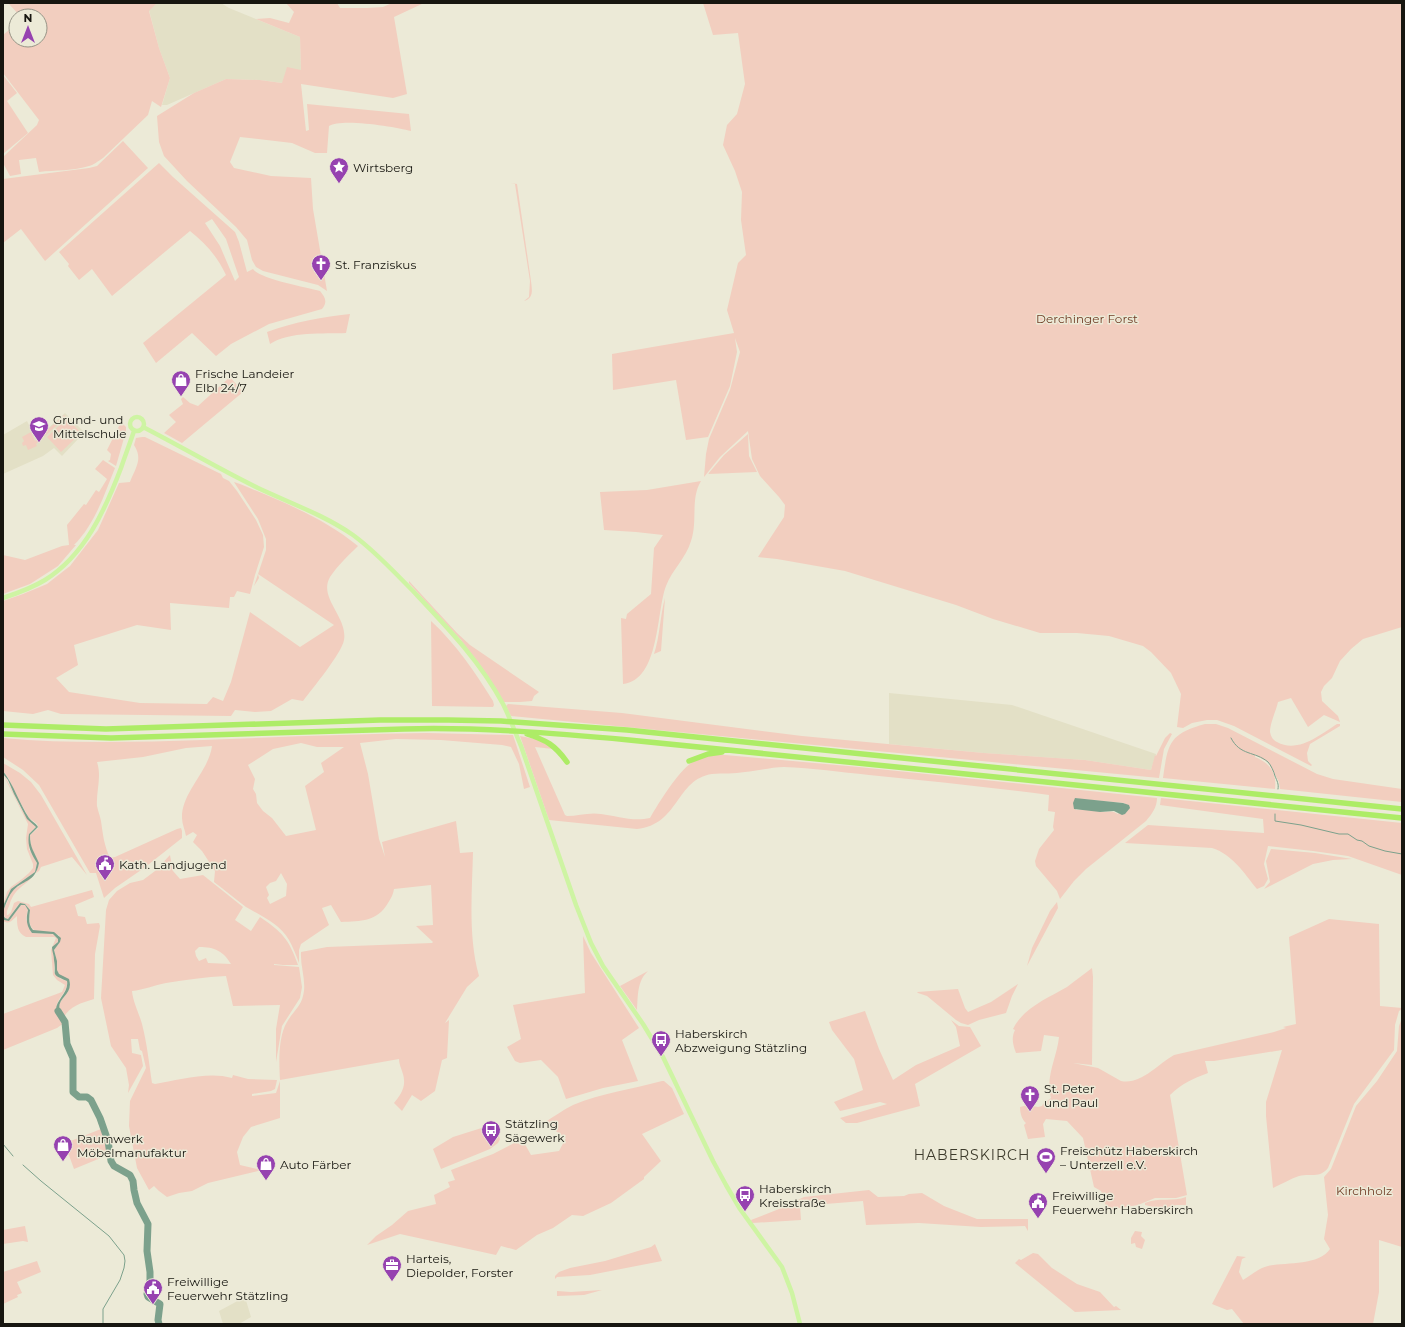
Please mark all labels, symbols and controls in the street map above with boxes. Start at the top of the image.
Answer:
north arrow [8,8,48,48]
text: N [24,11,32,25]
place icon: Wirtsberg [328,156,350,184]
place label: Wirtsberg [353,160,413,175]
church icon: St. Franziskus [310,253,332,281]
place label: St. Franziskus [335,257,416,272]
park label: Derchinger Forst [1036,311,1138,326]
place label: Frische Landeier Elbl 24/7 [195,366,295,395]
shop icon: Frische Landeier Elbl 24/7 [170,369,192,397]
place label: Grund- und Mittelschule [53,412,127,441]
school or university icon: Grund- und Mittelschule [28,415,50,443]
public building icon: Kath. Landjugend [94,853,116,881]
place label: Kath. Landjugend [119,857,227,872]
place label: Haberskirch Abzweigung Stätzling [675,1026,807,1055]
bus stop icon: Haberskirch Abzweigung Stätzling [650,1029,672,1057]
place label: St. Peter und Paul [1044,1081,1098,1110]
church icon: St. Peter und Paul [1019,1084,1041,1112]
place label: Stätzling Sägewerk [505,1116,565,1145]
bus stop icon: Stätzling Sägewerk [480,1119,502,1147]
place label: Raumwerk Möbelmanufaktur [77,1131,187,1160]
shop icon: Raumwerk Möbelmanufaktur [52,1134,74,1162]
place label: Freischütz Haberskirch – Unterzell e.V. [1060,1143,1198,1172]
district label: HABERSKIRCH [914,1146,1030,1164]
sports icon: Freischütz Haberskirch – Unterzell e.V. [1035,1146,1057,1174]
shop icon: Auto Färber [255,1153,277,1181]
place label: Auto Färber [280,1157,351,1172]
place label: Haberskirch Kreisstraße [759,1181,832,1210]
park label: Kirchholz [1336,1183,1392,1198]
bus stop icon: Haberskirch Kreisstraße [734,1184,756,1212]
place label: Freiwillige Feuerwehr Haberskirch [1052,1188,1193,1217]
public building icon: Freiwillige Feuerwehr Haberskirch [1027,1191,1049,1219]
place label: Harteis, Diepolder, Forster [406,1251,513,1280]
office icon: Harteis, Diepolder, Forster [381,1254,403,1282]
place label: Freiwillige Feuerwehr Stätzling [167,1274,289,1303]
public building icon: Freiwillige Feuerwehr Stätzling [142,1277,164,1305]

